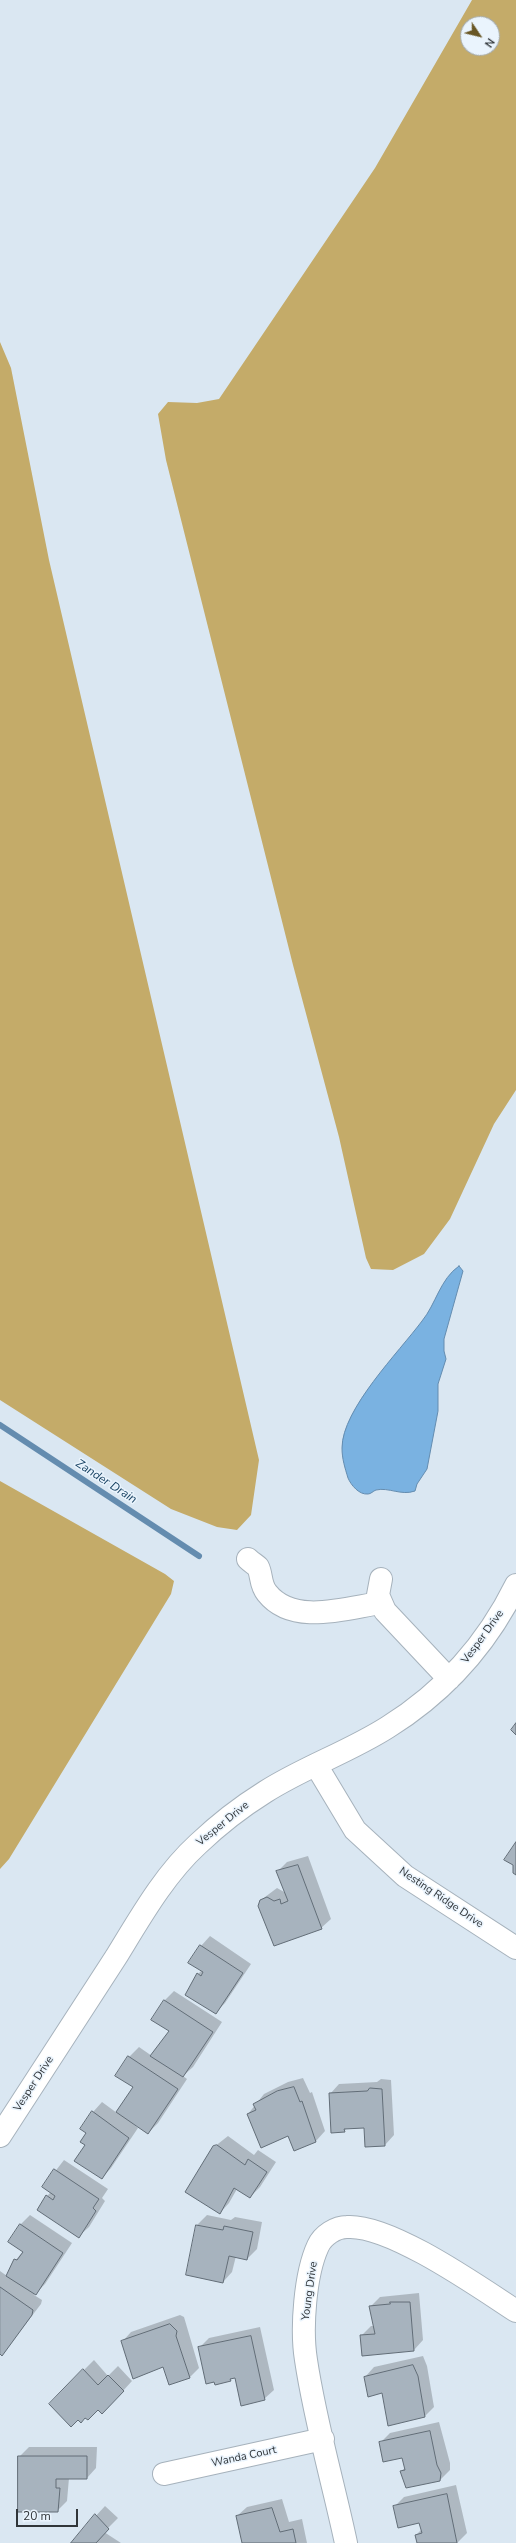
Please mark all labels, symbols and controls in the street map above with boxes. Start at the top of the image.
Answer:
north arrow [460,16,500,56]
text: N [481,35,498,50]
water label: Zander Drain [73,1457,139,1507]
street label: Vesper Drive [459,1608,507,1666]
street label: Vesper Drive [194,1799,252,1849]
street label: Nesting Ridge Drive [396,1865,486,1931]
street label: Vesper Drive [11,2054,57,2114]
street label: Young Drive [299,2261,321,2321]
street label: Wanda Court [210,2444,278,2470]
scale bar [18,2501,80,2527]
text: 20 m [23,2508,51,2524]

